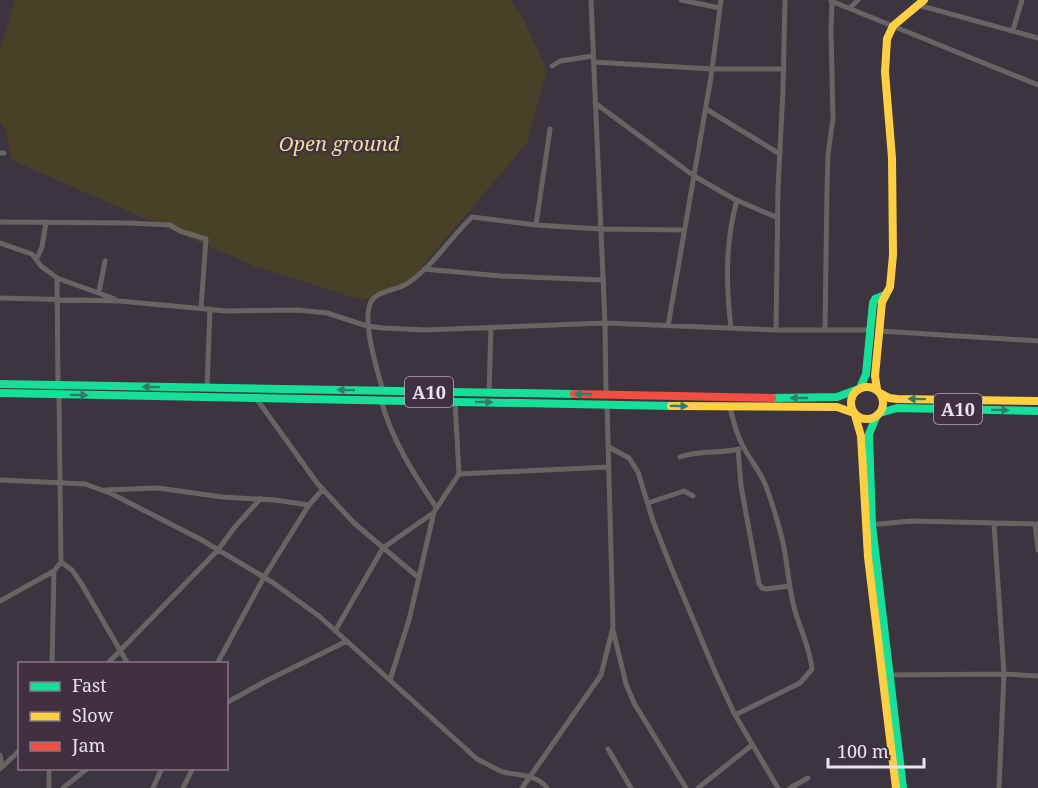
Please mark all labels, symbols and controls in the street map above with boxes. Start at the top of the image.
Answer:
park label: Open ground [279,130,400,157]
road number: A10 [405,377,453,407]
one-way arrow [142,382,161,392]
one-way arrow [337,386,356,395]
one-way arrow [574,389,593,399]
one-way arrow [70,390,89,400]
one-way arrow [790,393,809,402]
one-way arrow [907,394,926,404]
road number: A10 [934,394,982,424]
one-way arrow [475,397,494,407]
one-way arrow [670,401,689,411]
one-way arrow [991,405,1010,415]
legend [18,662,228,770]
text: Fast [72,673,107,697]
text: Slow [72,703,114,727]
scale bar [828,731,924,769]
text: Jam [71,733,106,757]
text: 100 m [837,739,889,763]

